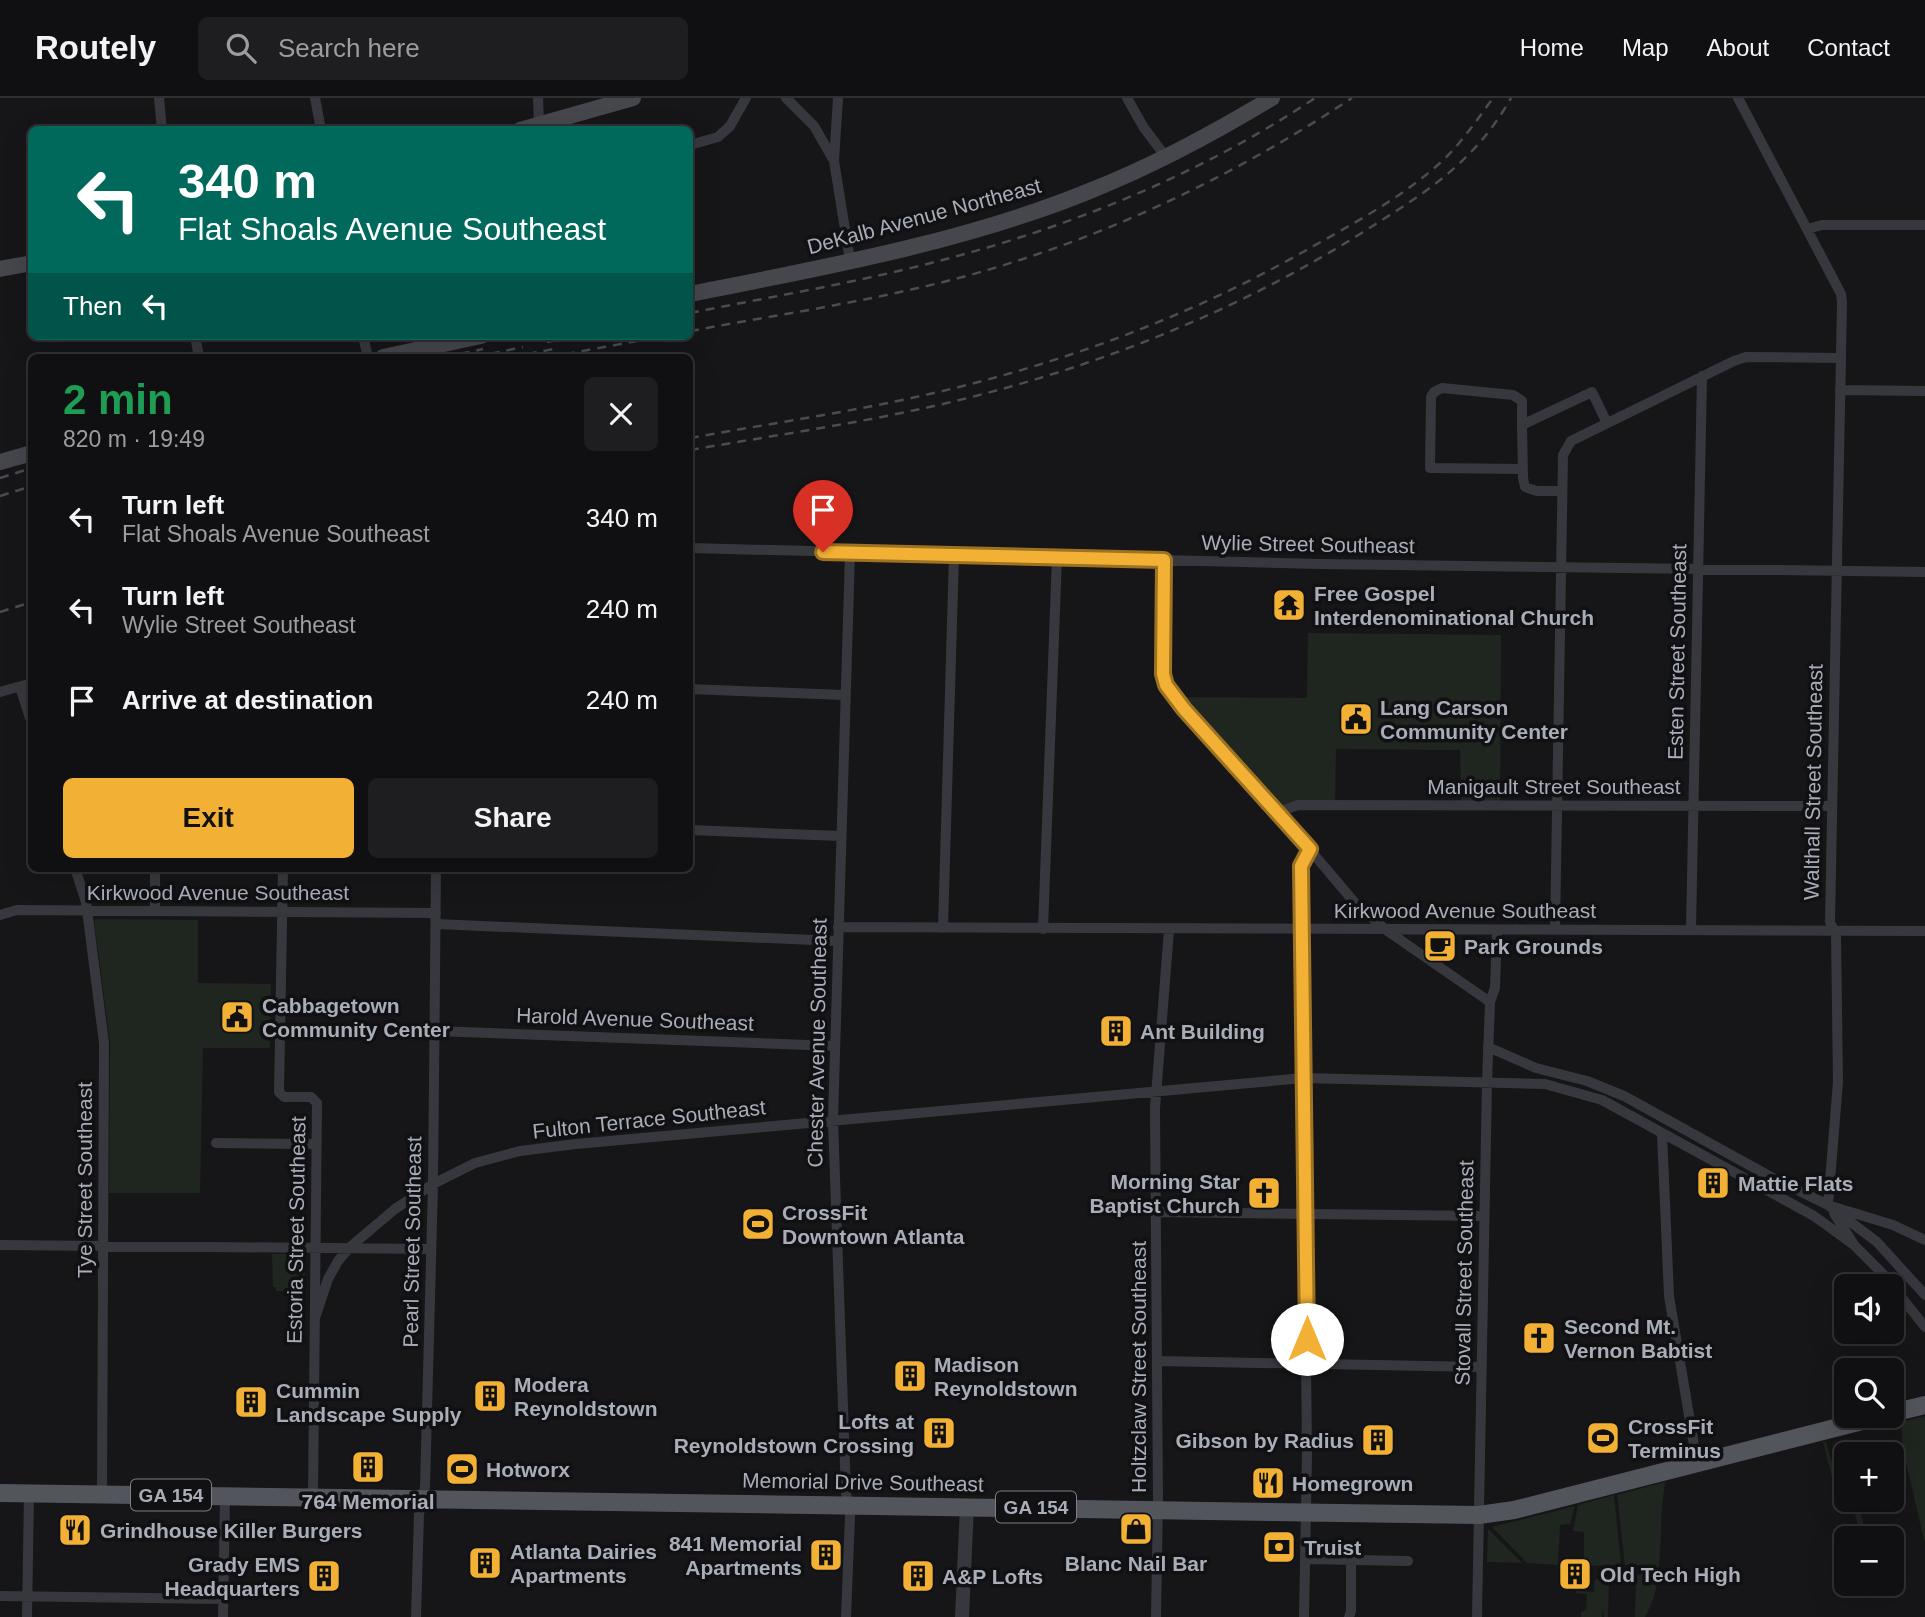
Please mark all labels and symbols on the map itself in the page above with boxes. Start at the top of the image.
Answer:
street label: DeKalb Avenue Northeast [804,174,1044,258]
pin [793,480,853,552]
street label: Wylie Street Southeast [1201,531,1415,557]
street label: Esten Street Southeast [1664,544,1690,760]
place label: Free Gospel Interdenominational Church [1314,582,1594,629]
temple icon: Free Gospel Interdenominational Church [1270,586,1308,624]
street label: Walthall Street Southeast [1799,664,1827,900]
place label: Lang Carson Community Center [1380,696,1568,743]
public building icon: Lang Carson Community Center [1337,700,1375,738]
street label: Manigault Street Southeast [1427,775,1681,798]
street label: Kirkwood Avenue Southeast [87,881,349,904]
street label: Kirkwood Avenue Southeast [1334,899,1596,922]
street label: Chester Avenue Southeast [803,918,831,1168]
cafe icon: Park Grounds [1421,927,1459,965]
place label: Park Grounds [1464,935,1603,958]
place label: Cabbagetown Community Center [262,994,450,1041]
public building icon: Cabbagetown Community Center [218,998,256,1036]
street label: Harold Avenue Southeast [516,1003,754,1035]
building icon: Ant Building [1097,1012,1135,1050]
place label: Ant Building [1140,1020,1265,1043]
street label: Tye Street Southeast [73,1082,96,1278]
street label: Fulton Terrace Southeast [531,1095,767,1143]
street label: Estoria Street Southeast [283,1116,309,1344]
street label: Pearl Street Southeast [399,1136,425,1348]
street label: Stovall Street Southeast [1451,1160,1477,1386]
building icon: Mattie Flats [1694,1164,1732,1202]
place label: Morning Star Baptist Church [1089,1170,1240,1217]
place label: Mattie Flats [1738,1172,1854,1195]
church icon: Morning Star Baptist Church [1245,1174,1283,1212]
place label: CrossFit Downtown Atlanta [782,1201,965,1248]
sports icon: CrossFit Downtown Atlanta [739,1205,777,1243]
street label: Holtzclaw Street Southeast [1127,1241,1150,1493]
position arrow [1270,1302,1344,1376]
place label: Second Mt. Vernon Babtist [1564,1315,1712,1362]
church icon: Second Mt. Vernon Babtist [1520,1319,1558,1357]
place label: Madison Reynoldstown [934,1353,1078,1400]
building icon: Madison Reynoldstown [891,1357,929,1395]
place label: Modera Reynoldstown [514,1373,658,1420]
building icon: Modera Reynoldstown [471,1377,509,1415]
place label: Cummin Landscape Supply [276,1379,462,1426]
building icon: Cummin Landscape Supply [232,1383,270,1421]
place label: Lofts at Reynoldstown Crossing [674,1410,914,1457]
building icon: Lofts at Reynoldstown Crossing [920,1414,958,1452]
place label: CrossFit Terminus [1628,1415,1721,1462]
sports icon: CrossFit Terminus [1584,1419,1622,1457]
building icon: Gibson by Radius [1359,1421,1397,1459]
place label: Gibson by Radius [1175,1429,1354,1452]
building icon: 764 Memorial [349,1448,387,1486]
sports icon: Hotworx [443,1450,481,1488]
place label: Hotworx [486,1458,570,1481]
restaurant icon: Homegrown [1249,1464,1287,1502]
street label: Memorial Drive Southeast [742,1468,984,1496]
place label: Homegrown [1292,1472,1413,1495]
road number: GA 154 [131,1480,211,1511]
place label: 764 Memorial [301,1490,435,1513]
road number: GA 154 [996,1492,1076,1522]
shop icon: Blanc Nail Bar [1117,1510,1155,1548]
restaurant icon: Grindhouse Killer Burgers [56,1511,94,1549]
place label: Grindhouse Killer Burgers [100,1519,363,1542]
bank icon: Truist [1260,1528,1298,1566]
place label: 841 Memorial Apartments [669,1532,802,1579]
building icon: 841 Memorial Apartments [807,1536,845,1574]
place label: Truist [1304,1536,1361,1559]
place label: Atlanta Dairies Apartments [510,1540,657,1587]
building icon: Atlanta Dairies Apartments [466,1544,504,1582]
place label: Blanc Nail Bar [1065,1552,1207,1575]
place label: Grady EMS Headquarters [165,1553,300,1600]
building icon: Old Tech High [1556,1555,1594,1593]
building icon: Grady EMS Headquarters [305,1557,343,1595]
building icon: A&P Lofts [899,1557,937,1595]
place label: Old Tech High [1600,1563,1741,1586]
place label: A&P Lofts [942,1565,1043,1588]

